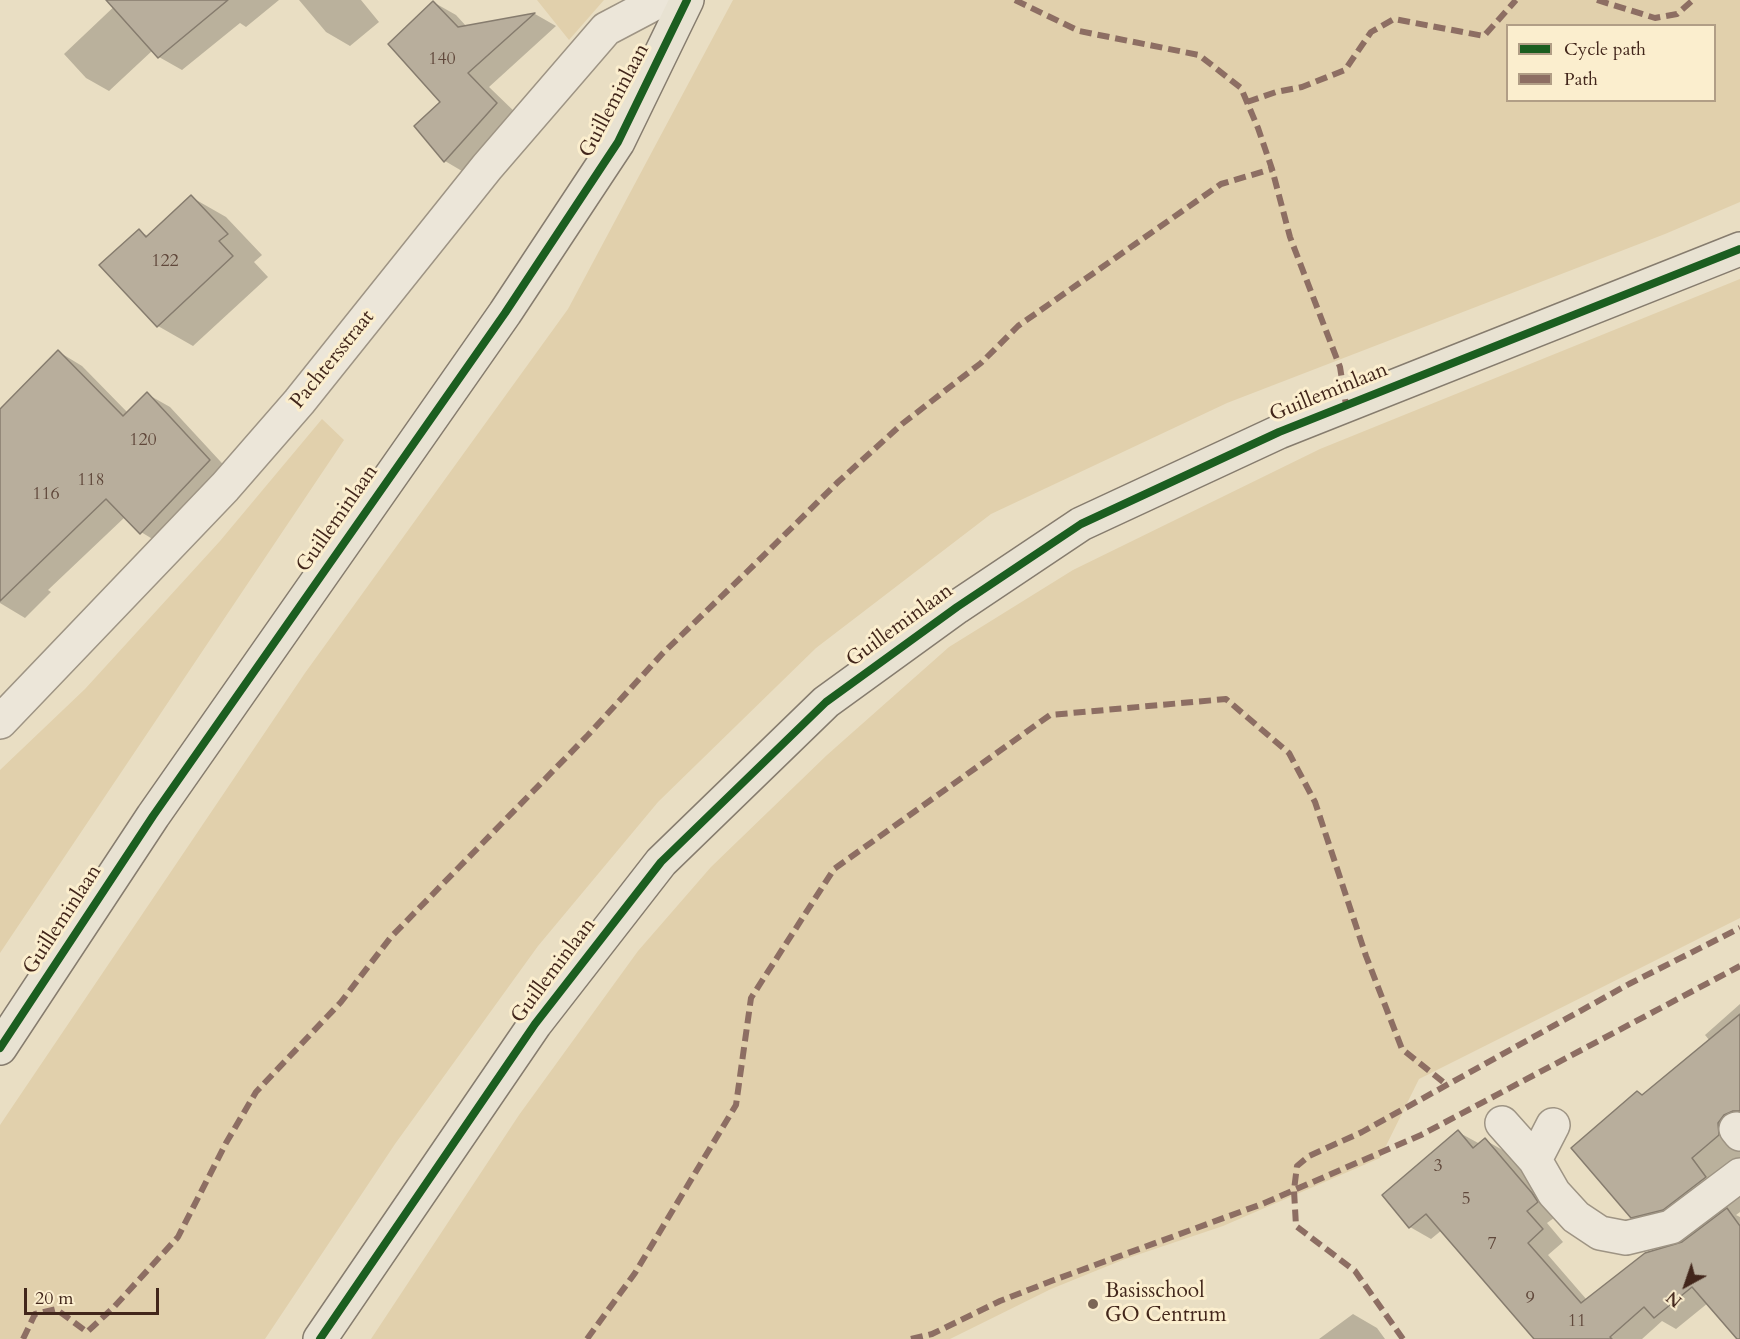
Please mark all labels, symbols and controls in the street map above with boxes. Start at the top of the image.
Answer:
legend [1506,24,1716,102]
text: Cycle path [1564,37,1646,62]
street label: Guilleminlaan [574,40,656,162]
house number: 140 [428,49,456,71]
text: Path [1564,67,1598,92]
house number: 122 [151,251,179,273]
street label: Pachtersstraat [286,306,380,414]
street label: Guilleminlaan [1266,358,1392,428]
house number: 120 [129,430,157,452]
street label: Guilleminlaan [292,460,384,578]
house number: 118 [77,470,105,492]
house number: 116 [32,484,60,506]
street label: Guilleminlaan [842,579,958,673]
street label: Guilleminlaan [18,861,108,979]
street label: Guilleminlaan [506,913,602,1029]
house number: 3 [1433,1156,1443,1178]
house number: 5 [1461,1189,1471,1211]
house number: 7 [1487,1234,1497,1256]
north arrow [1656,1255,1716,1315]
scale bar [27,1276,162,1314]
place label: Basisschool GO Centrum [1105,1279,1227,1329]
text: 20 m [35,1286,74,1311]
text: N [1662,1286,1687,1312]
house number: 9 [1525,1288,1535,1310]
marker: Basisschool GO Centrum [1086,1297,1100,1311]
house number: 11 [1568,1311,1586,1333]

